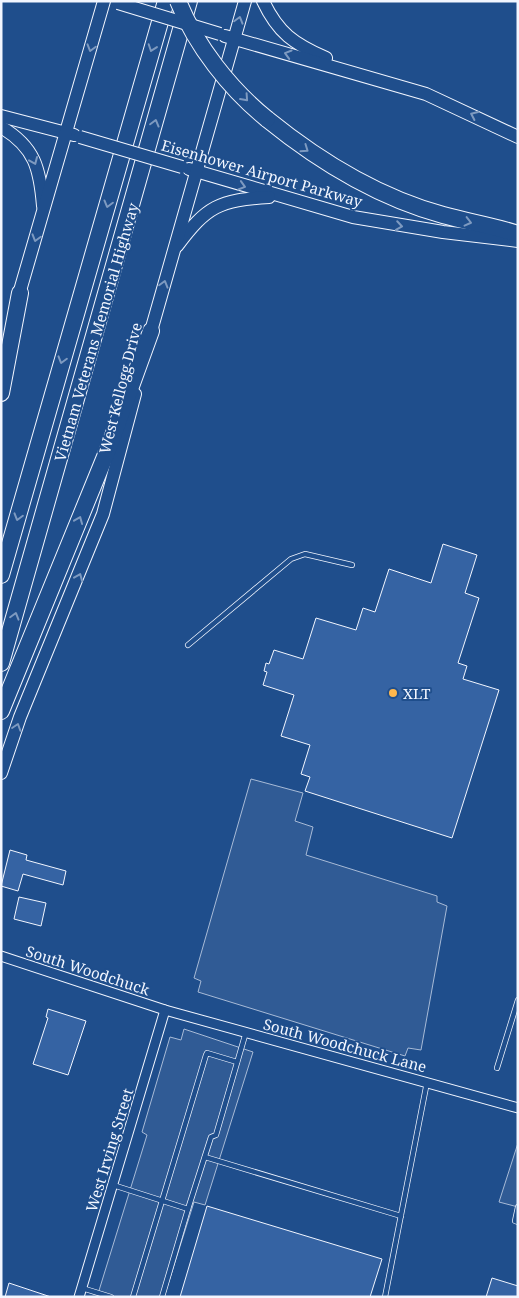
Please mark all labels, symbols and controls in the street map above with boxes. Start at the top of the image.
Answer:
one-way arrow [234,16,244,25]
one-way arrow [148,43,158,52]
one-way arrow [86,44,97,53]
one-way arrow [284,49,293,60]
one-way arrow [239,93,248,102]
one-way arrow [470,111,479,122]
one-way arrow [150,119,160,127]
street label: Eisenhower Airport Parkway [159,135,365,211]
one-way arrow [299,143,309,152]
one-way arrow [28,156,39,165]
one-way arrow [237,180,246,190]
street label: Vietnam Veterans Memorial Highway [49,200,143,464]
one-way arrow [103,200,113,208]
one-way arrow [464,216,472,226]
one-way arrow [395,220,404,230]
one-way arrow [32,233,42,242]
one-way arrow [158,281,168,289]
street label: West Kellogg Drive [94,320,146,456]
one-way arrow [58,356,68,364]
one-way arrow [13,512,23,520]
one-way arrow [73,516,83,525]
one-way arrow [72,573,83,582]
one-way arrow [9,612,19,620]
place label: XLT [403,683,430,703]
marker: XLT [387,687,399,699]
one-way arrow [11,723,21,731]
street label: South Woodchuck [24,941,153,1000]
street label: South Woodchuck Lane [261,1014,429,1076]
street label: West Irving Street [81,1086,137,1214]

